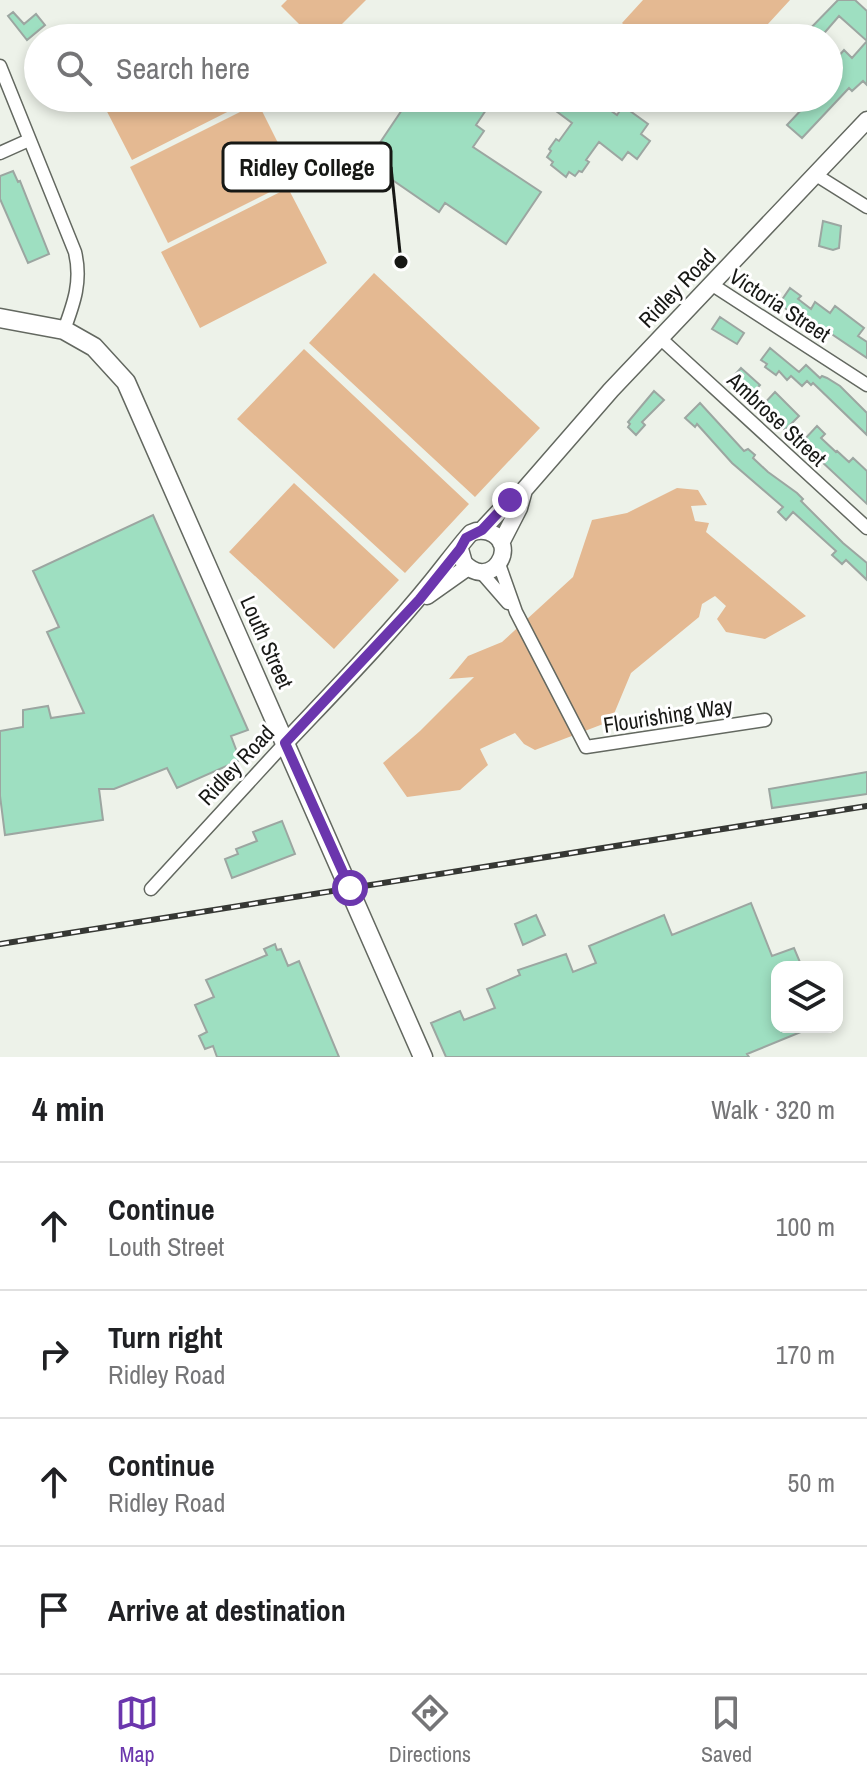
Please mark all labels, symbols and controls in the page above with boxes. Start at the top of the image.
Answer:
search box [24,24,843,112]
icon: search [52,46,96,90]
text: Search here [116,48,250,88]
callout: Ridley College [223,143,391,191]
text: Ridley College [239,151,375,183]
street label: Ridley Road [632,242,722,334]
street label: Victoria Street [724,261,836,349]
street label: Ambrose Street [720,365,833,473]
route end [492,482,528,518]
street label: Louth Street [233,591,301,693]
street label: Flourishing Way [601,690,735,740]
street label: Ridley Road [191,718,281,812]
route start [332,870,368,906]
map controls [771,961,843,1033]
button: layers [771,961,843,1033]
text: 4 min [32,1086,105,1132]
text: Walk · 320 m [711,1092,835,1127]
text: Continue [108,1189,215,1229]
icon: ahead [32,1204,76,1248]
text: 100 m [776,1209,835,1244]
text: Louth Street [108,1229,224,1264]
text: Turn right [108,1317,222,1357]
icon: right [32,1332,76,1376]
text: 170 m [776,1337,835,1372]
text: Ridley Road [108,1357,225,1392]
text: Continue [108,1445,215,1485]
icon: ahead [32,1460,76,1504]
text: 50 m [788,1465,835,1500]
text: Ridley Road [108,1485,225,1520]
icon: arrive [32,1588,76,1632]
text: Arrive at destination [108,1590,346,1630]
tab: Map [115,1691,159,1769]
tab: Directions [389,1691,471,1769]
tab: Saved [701,1691,752,1769]

